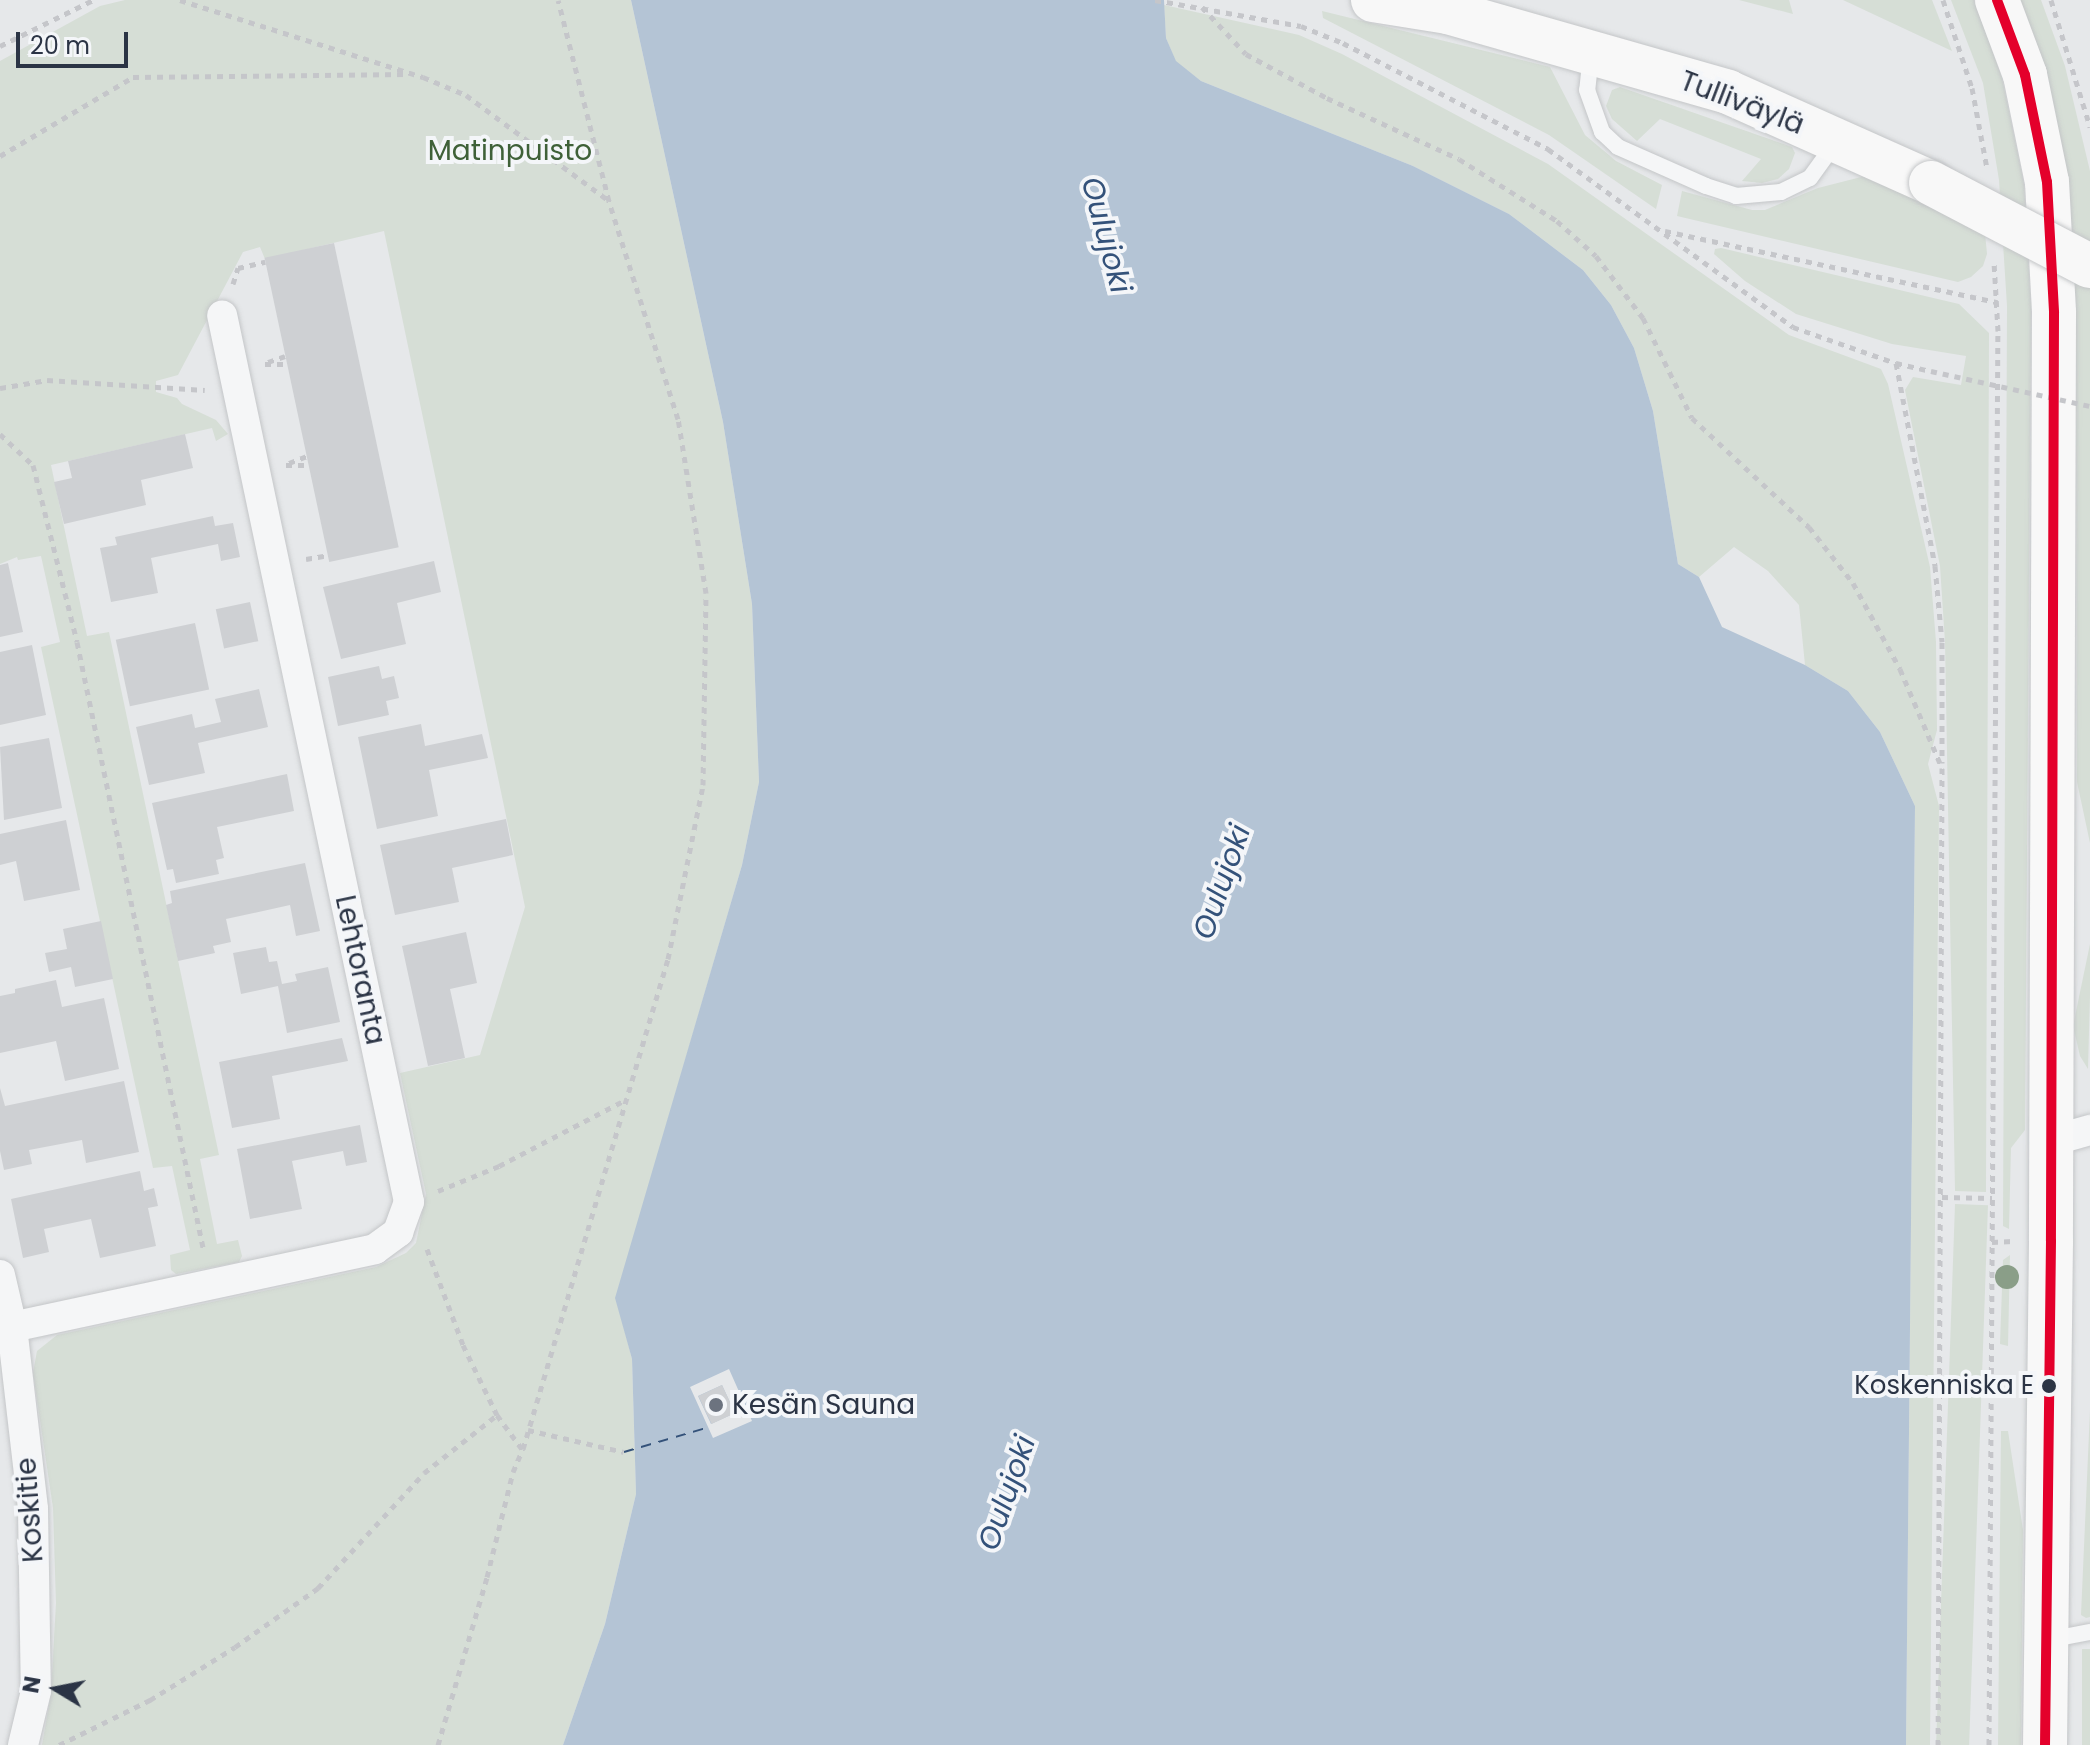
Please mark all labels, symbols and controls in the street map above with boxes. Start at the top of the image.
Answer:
scale bar [20,16,132,66]
text: 20 m [30,29,90,62]
street label: Tulliväylä [1675,64,1809,142]
park label: Matinpuisto [428,134,592,168]
water label: Oulujoki [1073,173,1139,297]
water label: Oulujoki [1186,820,1258,944]
street label: Lehtoranta [328,892,392,1048]
place label: Koskenniska E [1854,1370,2034,1402]
marker: Koskenniska E [2041,1378,2057,1394]
place label: Kesän Sauna [732,1388,915,1422]
marker: Kesän Sauna [707,1396,725,1414]
water label: Oulujoki [971,1431,1043,1555]
street label: Koskitie [10,1456,50,1564]
north arrow [16,1649,96,1729]
text: N [15,1674,49,1696]

